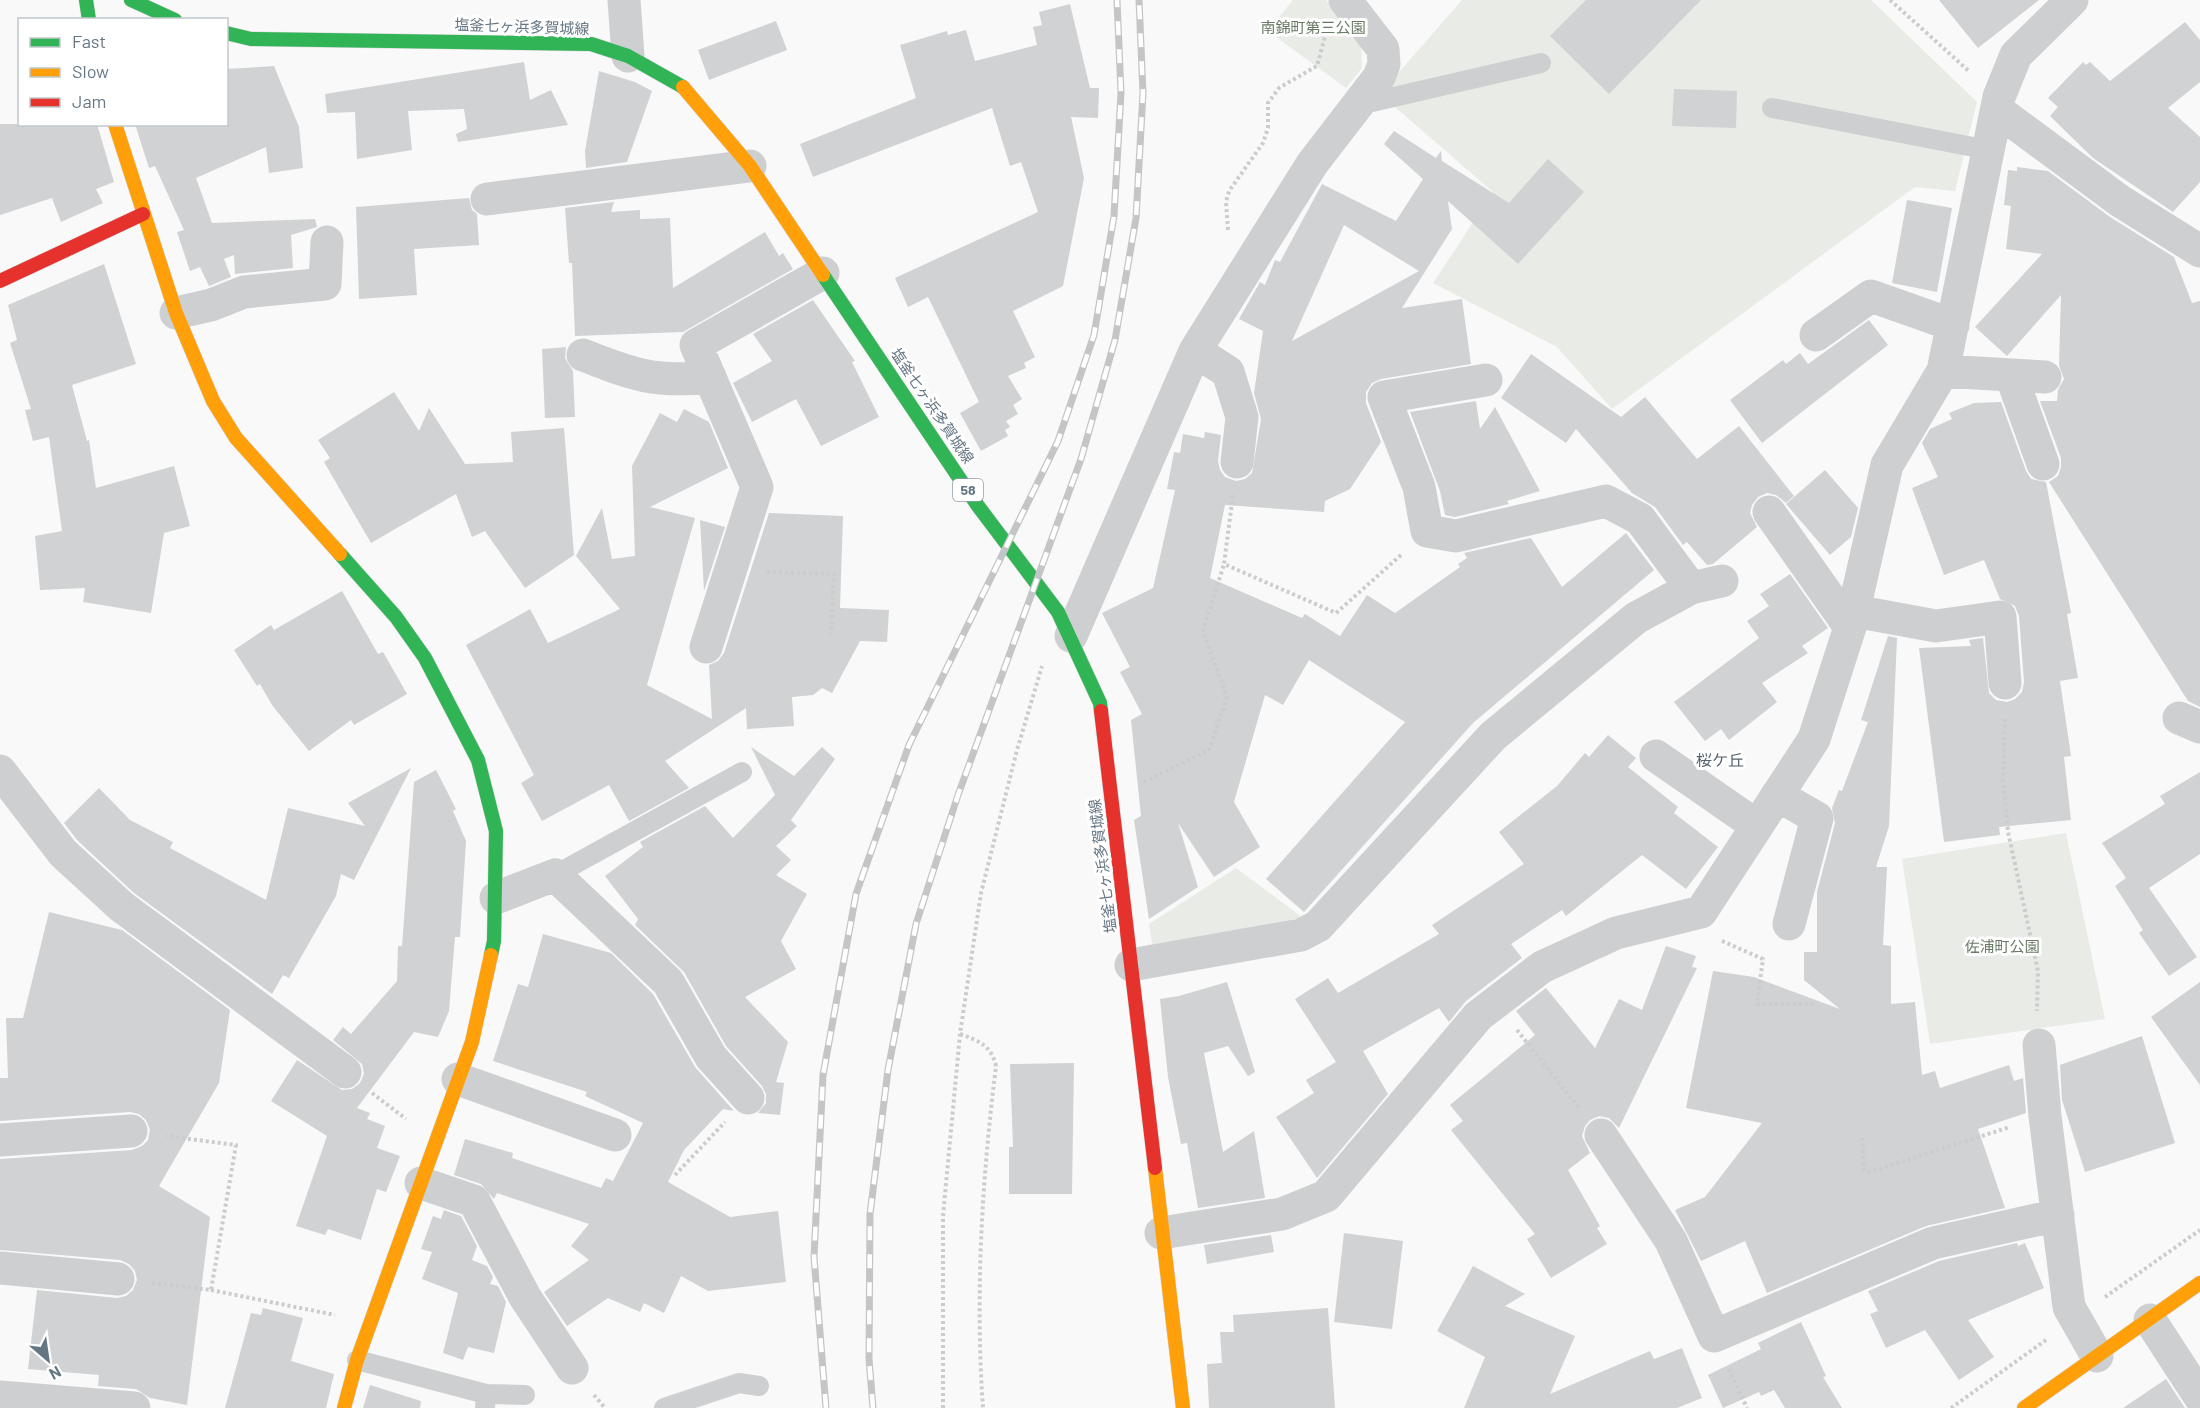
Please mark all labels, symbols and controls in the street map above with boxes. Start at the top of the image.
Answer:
street label: 塩釜七ヶ浜多賀城線 [454,15,590,37]
legend [18,18,228,126]
park label: 南錦町第三公園 [1260,18,1366,36]
text: Fast [72,30,106,52]
text: Slow [72,60,109,82]
text: Jam [72,90,106,112]
street label: 塩釜七ヶ浜多賀城線 [888,344,978,466]
road number: 58 [953,479,983,501]
district label: 桜ケ丘 [1696,750,1744,769]
street label: 塩釜七ヶ浜多賀城線 [1085,798,1119,934]
park label: 佐浦町公園 [1964,937,2040,955]
north arrow [18,1330,78,1390]
text: N [46,1363,65,1384]

